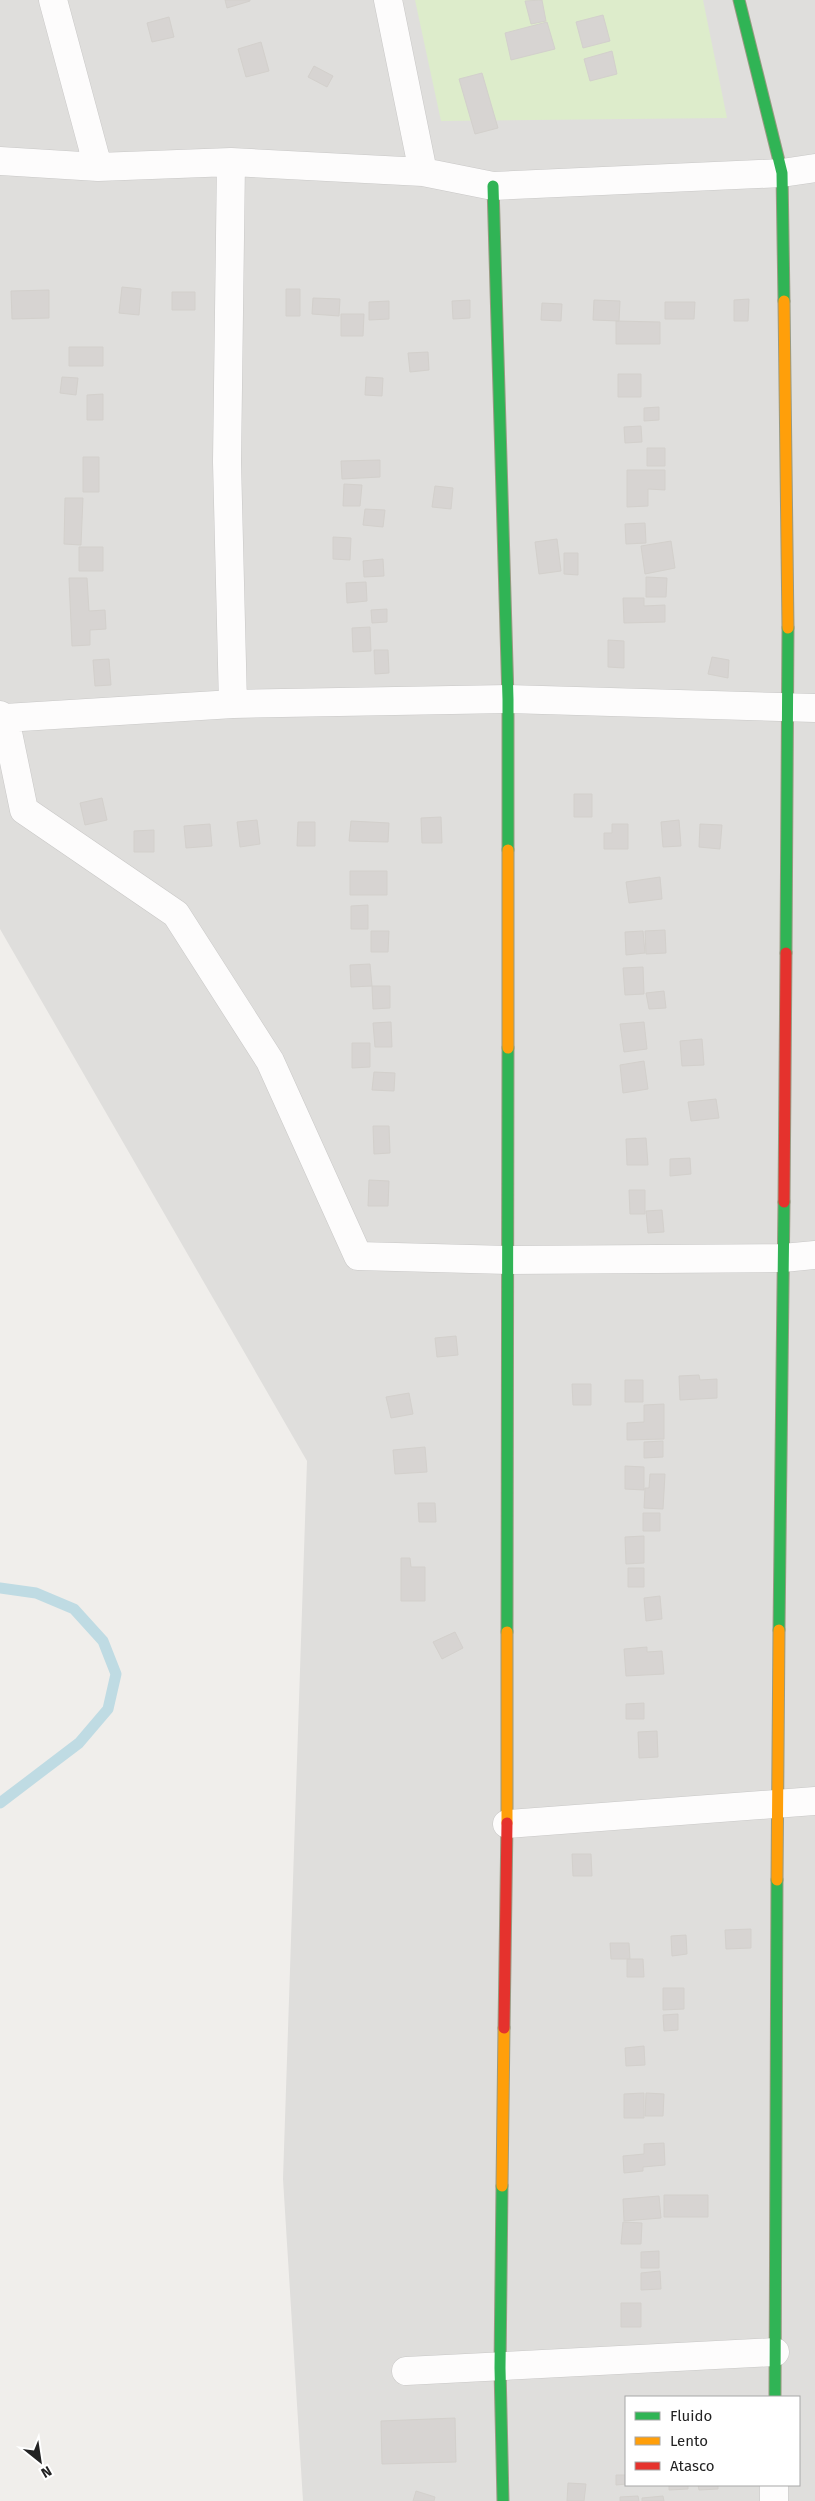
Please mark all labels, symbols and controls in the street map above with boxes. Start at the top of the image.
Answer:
legend [625,2396,800,2486]
text: Fluido [670,2407,712,2425]
text: Lento [670,2432,708,2450]
north arrow [15,2436,65,2486]
text: Atasco [670,2457,715,2475]
text: N [38,2462,55,2482]

